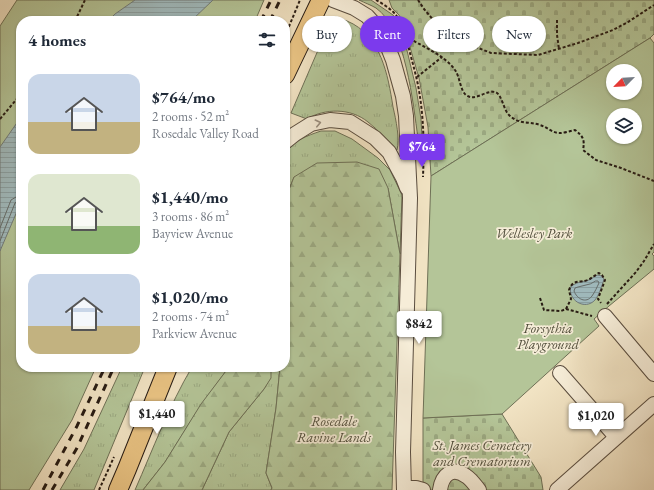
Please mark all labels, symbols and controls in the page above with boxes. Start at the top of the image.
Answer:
chip: Buy [302,16,352,52]
chip: Rent [360,16,415,52]
chip: Filters [423,16,484,52]
chip: New [492,16,546,52]
text: 4 homes [28,29,86,51]
icon: filters [256,29,278,51]
north arrow [606,64,642,100]
map controls [606,64,642,144]
text: $764/mo [152,86,215,108]
icon: home [60,90,108,138]
text: 2 rooms · 52 m² [152,108,229,125]
button: layers [606,108,642,144]
one-way arrow [315,119,321,127]
text: Rosedale Valley Road [152,125,259,142]
pin: $764 [398,134,446,168]
text: $764 [409,138,435,155]
text: $1,440/mo [152,186,228,208]
icon: home [60,190,108,238]
text: 3 rooms · 86 m² [152,208,229,225]
park label: Wellesley Park [496,224,573,242]
text: Bayview Avenue [152,225,233,242]
text: $1,020/mo [152,286,228,308]
icon: home [60,290,108,338]
text: 2 rooms · 74 m² [152,308,229,325]
pin: $842 [395,311,443,345]
text: $842 [406,315,432,332]
park label: Forsythia Playground [517,319,580,353]
text: Parkview Avenue [152,325,237,342]
pin: $1,440 [124,401,190,435]
pin: $1,020 [563,403,629,437]
text: $1,440 [139,405,175,422]
text: $1,020 [578,407,614,424]
park label: Rosedale Ravine Lands [297,412,371,446]
park label: St. James Cemetery and Crematorium [432,436,532,470]

